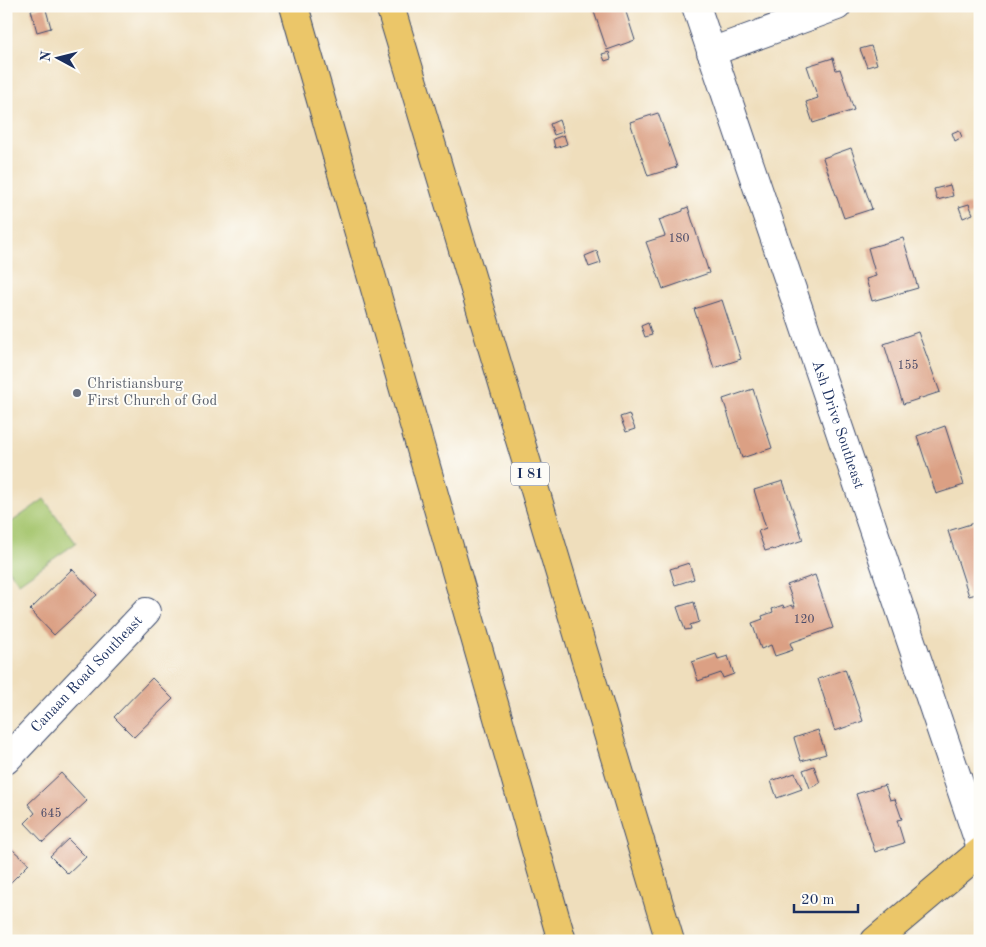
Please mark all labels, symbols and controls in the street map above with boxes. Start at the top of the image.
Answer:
north arrow [32,32,82,82]
text: N [38,50,54,63]
house number: 180 [669,233,689,245]
street label: Ash Drive Southeast [809,358,866,491]
house number: 155 [898,359,918,372]
place label: Christiansburg First Church of God [87,377,217,409]
marker: Christiansburg First Church of God [71,387,83,399]
road number: I 81 [511,462,549,486]
street label: Canaan Road Southeast [28,613,146,736]
house number: 120 [794,614,814,626]
house number: 645 [41,807,61,820]
scale bar [794,882,857,914]
text: 20 m [801,893,835,908]

